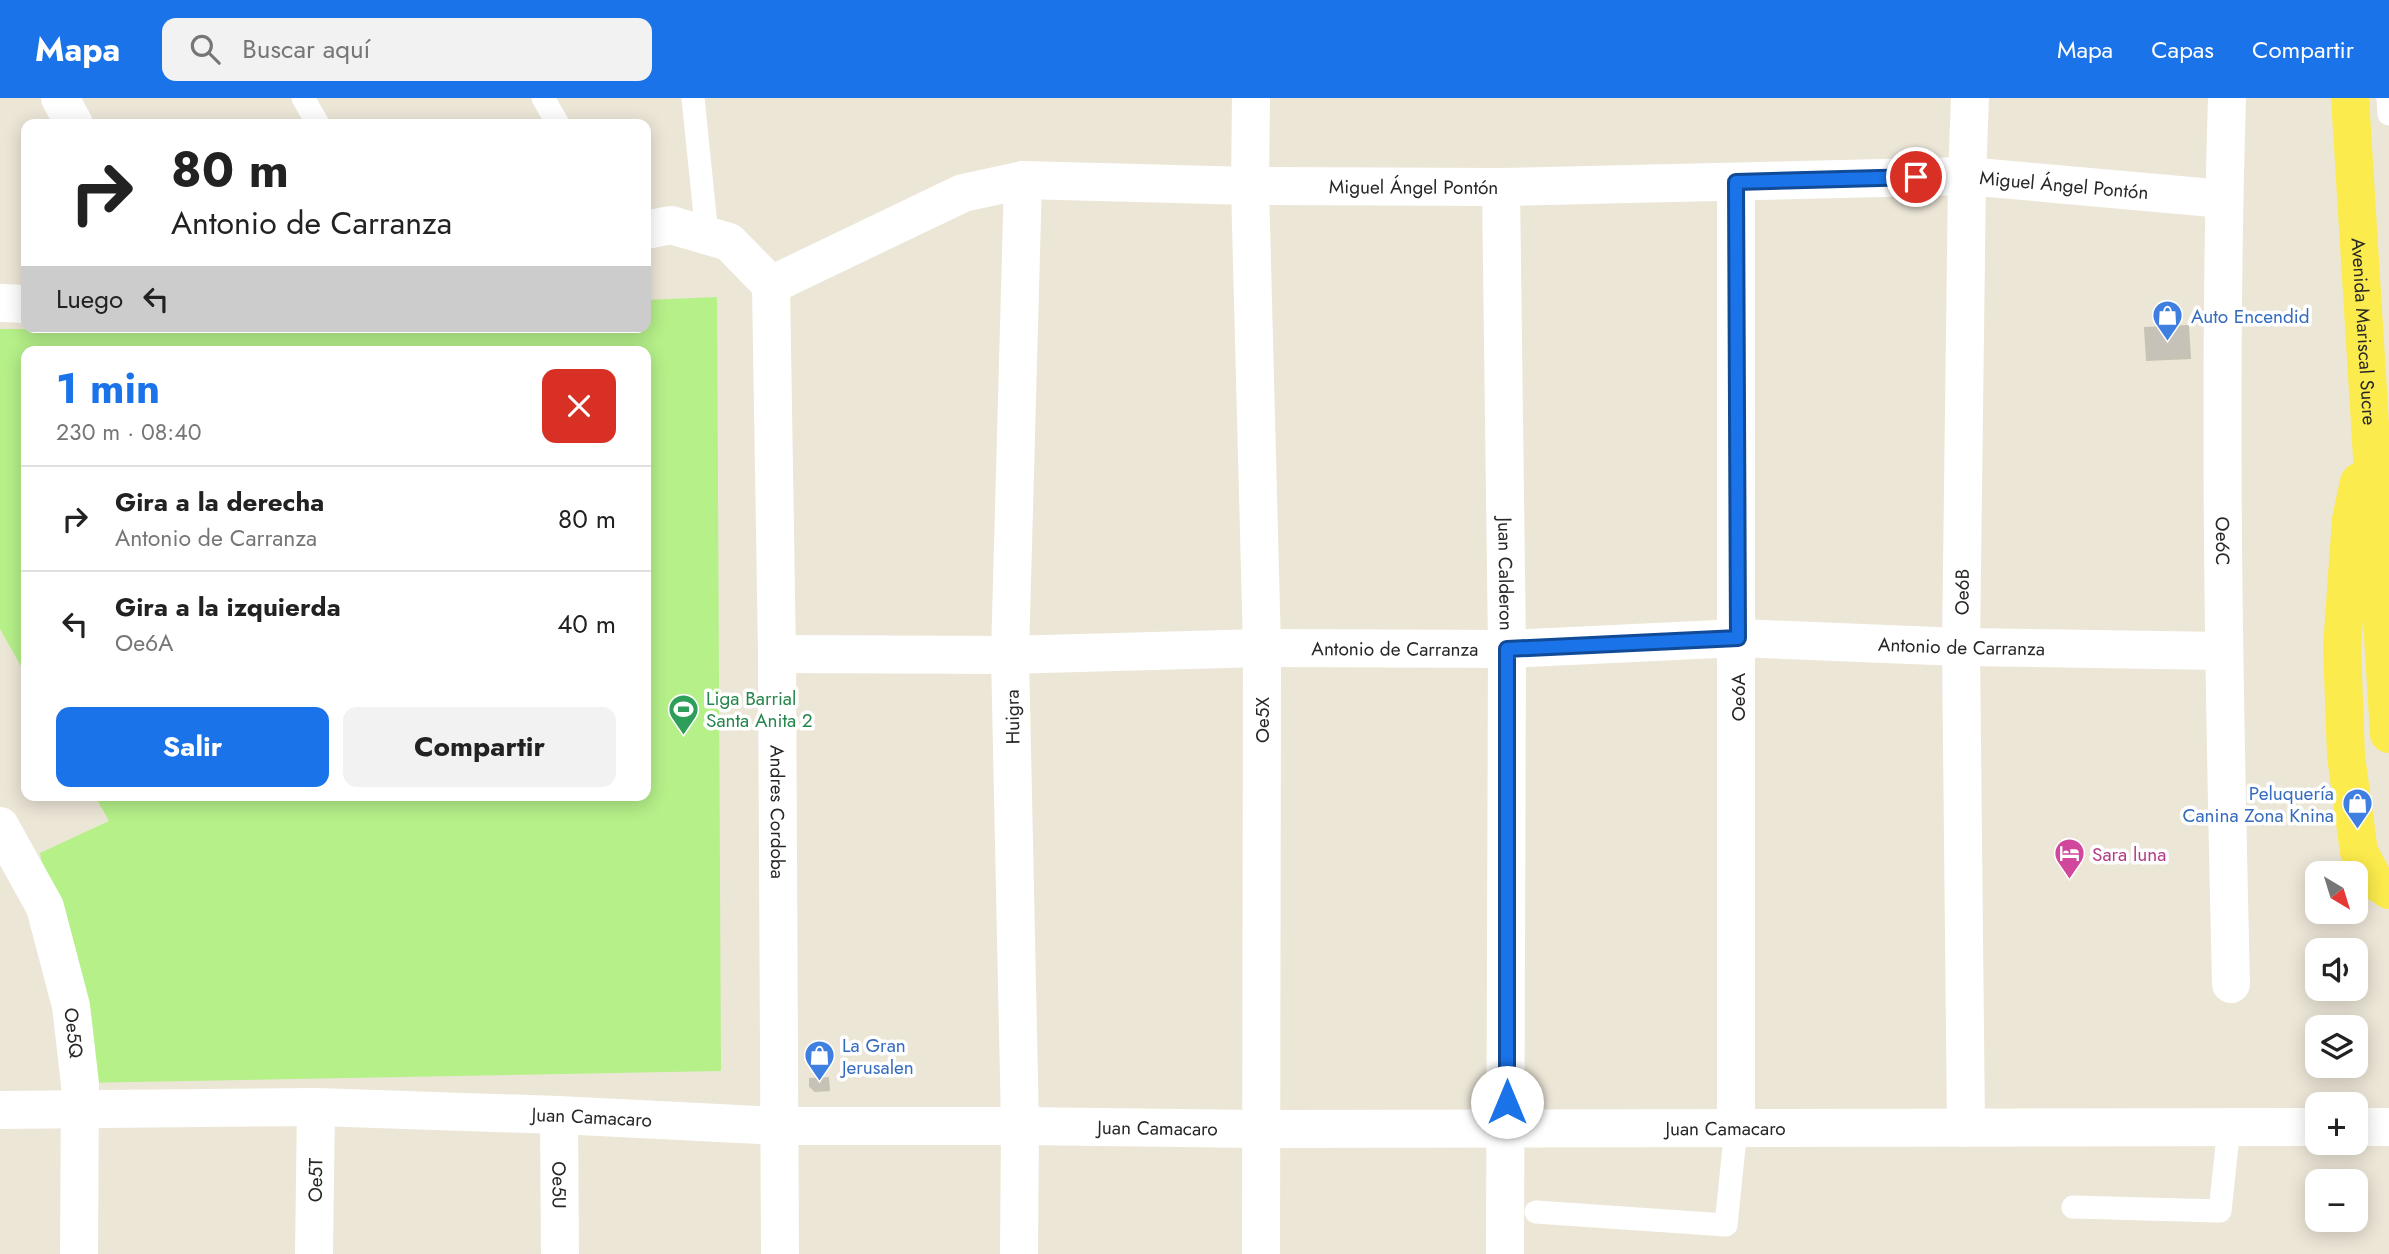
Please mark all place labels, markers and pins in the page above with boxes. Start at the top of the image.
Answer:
pin [1886,147,1946,207]
shop icon: Auto Encendid [2151,299,2185,343]
place label: Auto Encendid [2191,303,2310,330]
place label: Liga Barrial Santa Anita 2 [706,685,813,734]
sports icon: Liga Barrial Santa Anita 2 [666,692,700,736]
place label: Peluquería Canina Zona Knina [2182,780,2334,829]
shop icon: Peluquería Canina Zona Knina [2340,787,2374,831]
hotel icon: Sara luna [2052,837,2086,881]
place label: Sara luna [2092,841,2166,868]
place label: La Gran Jerusalen [839,1032,914,1081]
shop icon: La Gran Jerusalen [802,1039,836,1083]

